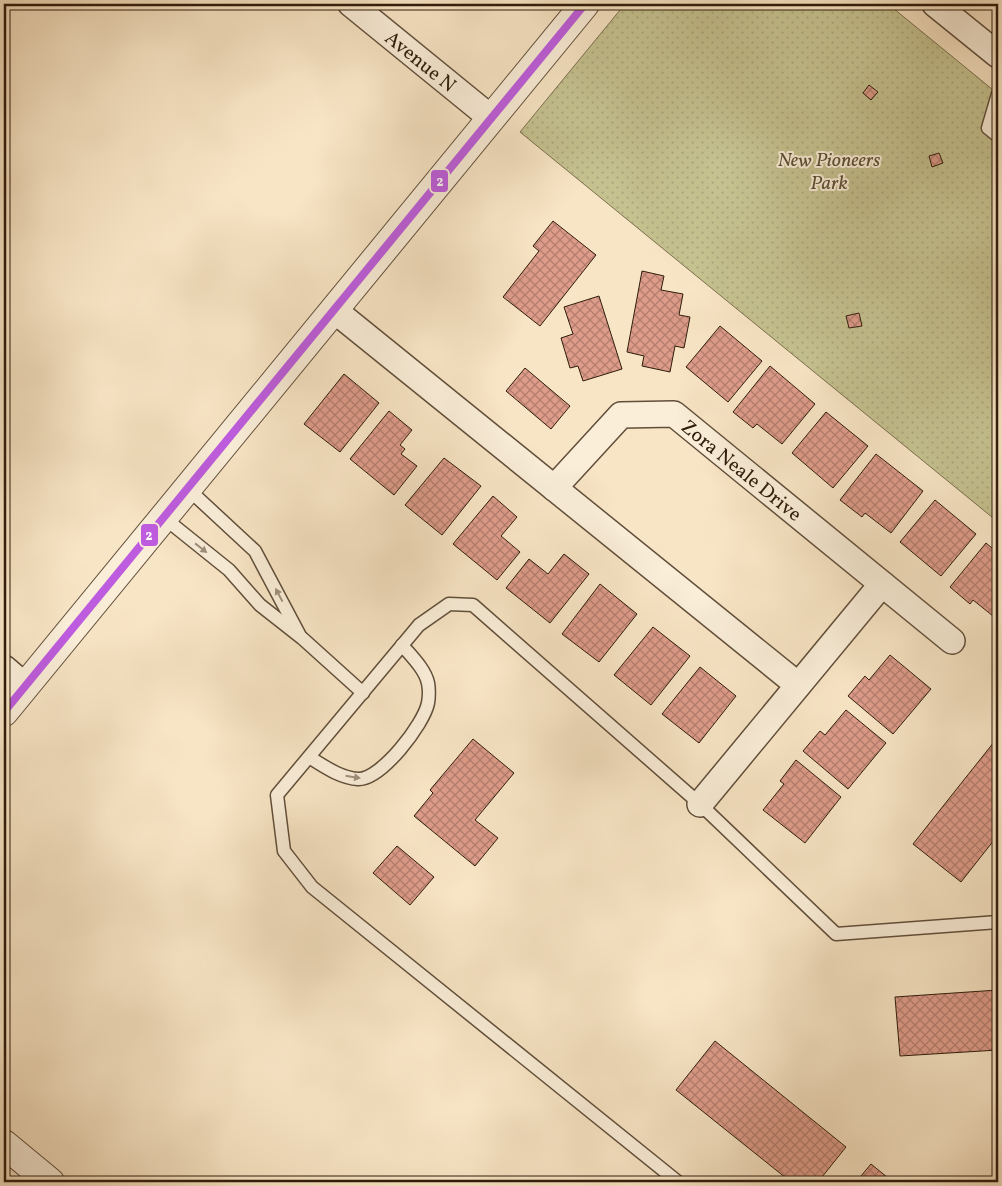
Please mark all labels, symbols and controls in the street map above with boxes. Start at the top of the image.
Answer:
street label: Avenue N [378,25,461,100]
park label: New Pioneers Park [778,147,881,198]
line badge: 2 [430,169,449,193]
text: 2 [436,173,444,192]
street label: Zora Neale Drive [674,414,807,529]
line badge: 2 [140,523,159,547]
text: 2 [145,527,153,546]
one-way arrow [195,542,208,553]
one-way arrow [275,588,283,603]
one-way arrow [345,774,361,782]

